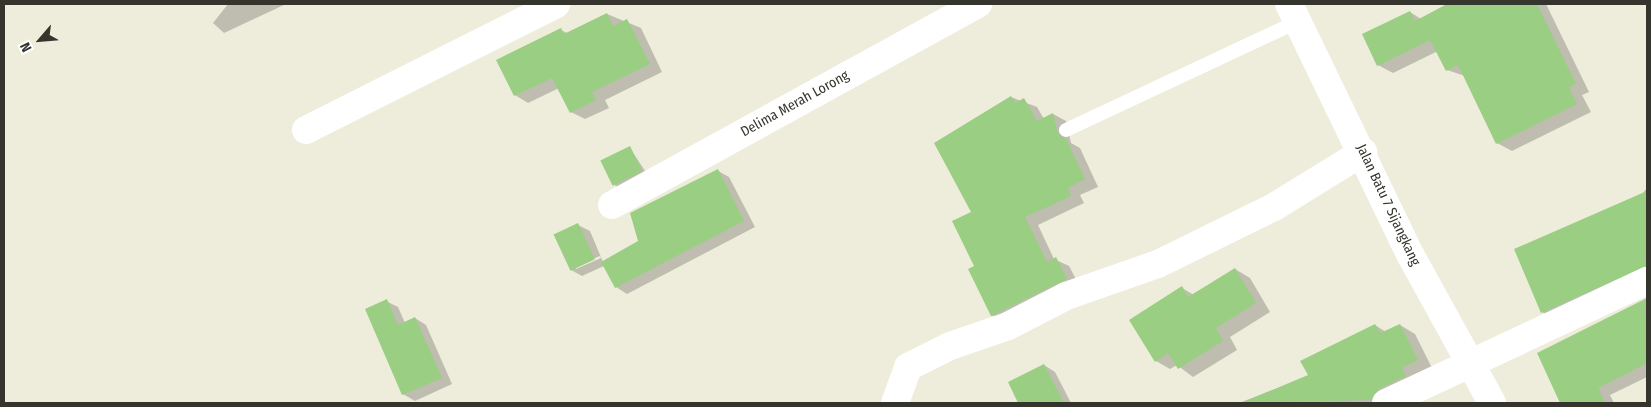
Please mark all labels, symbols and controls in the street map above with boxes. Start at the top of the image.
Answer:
north arrow [15,15,65,65]
text: N [17,39,36,55]
street label: Delima Merah Lorong [738,67,852,141]
street label: Jalan Batu 7 Sijangkang [1352,141,1424,269]

